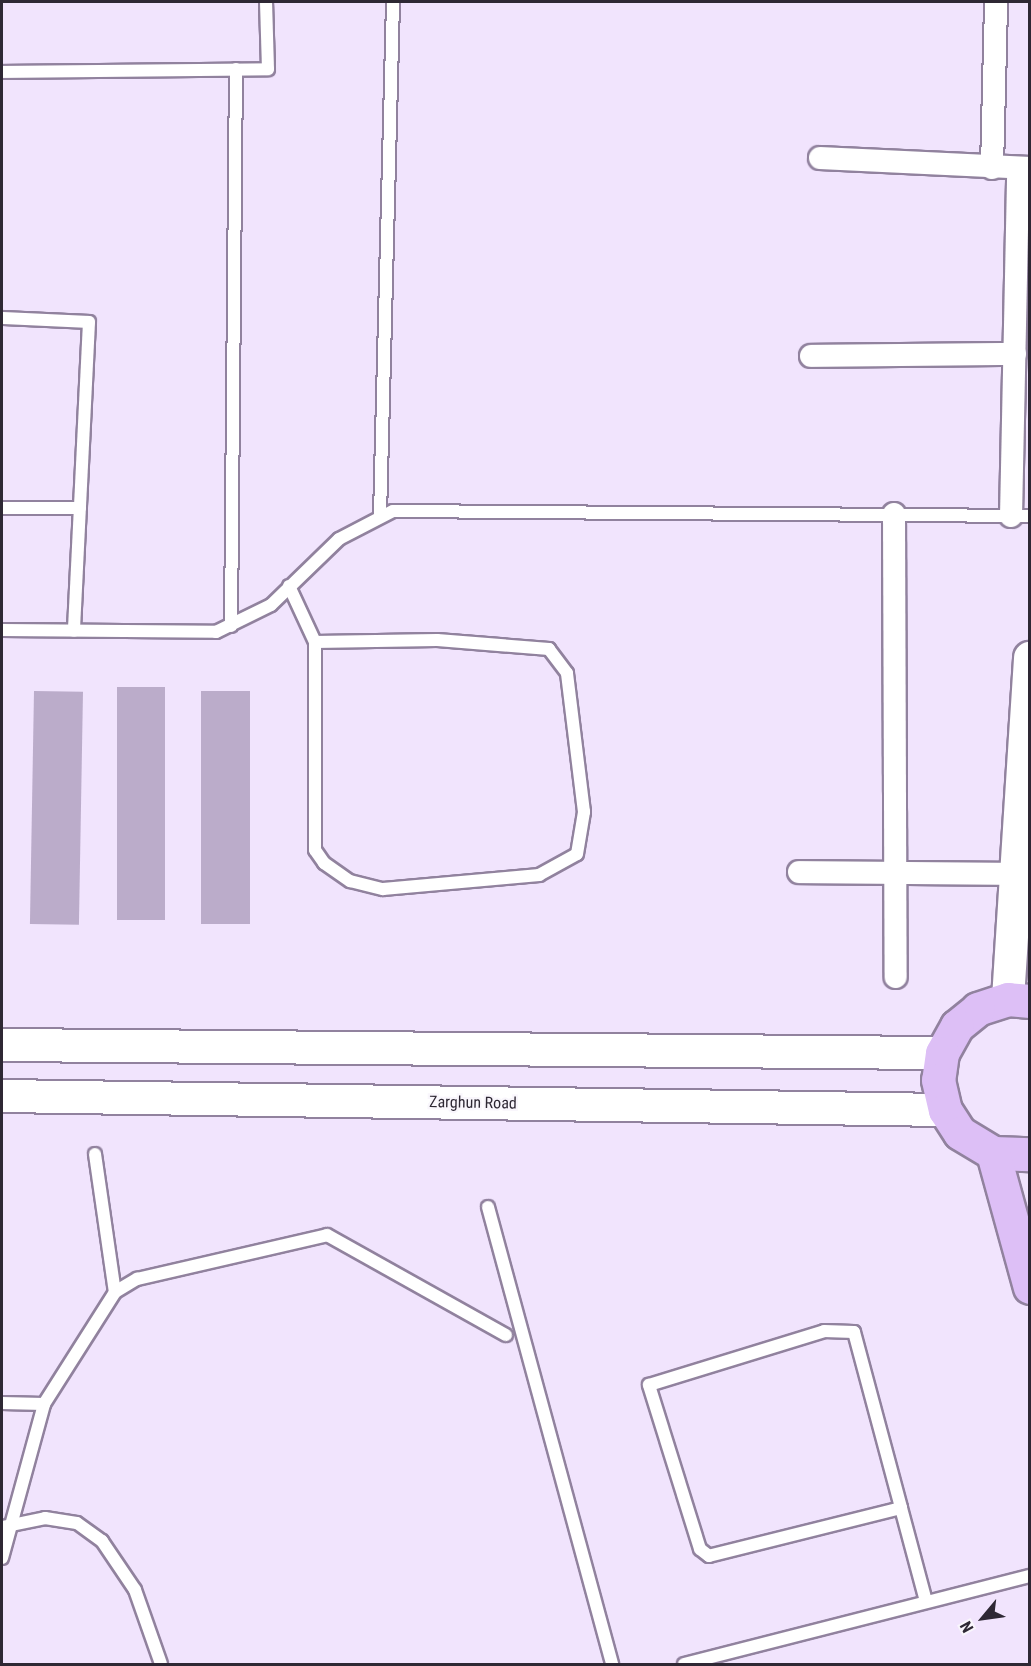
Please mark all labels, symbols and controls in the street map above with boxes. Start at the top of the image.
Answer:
street label: Zarghun Road [429,1093,517,1113]
north arrow [953,1588,1013,1648]
text: N [956,1618,978,1636]

